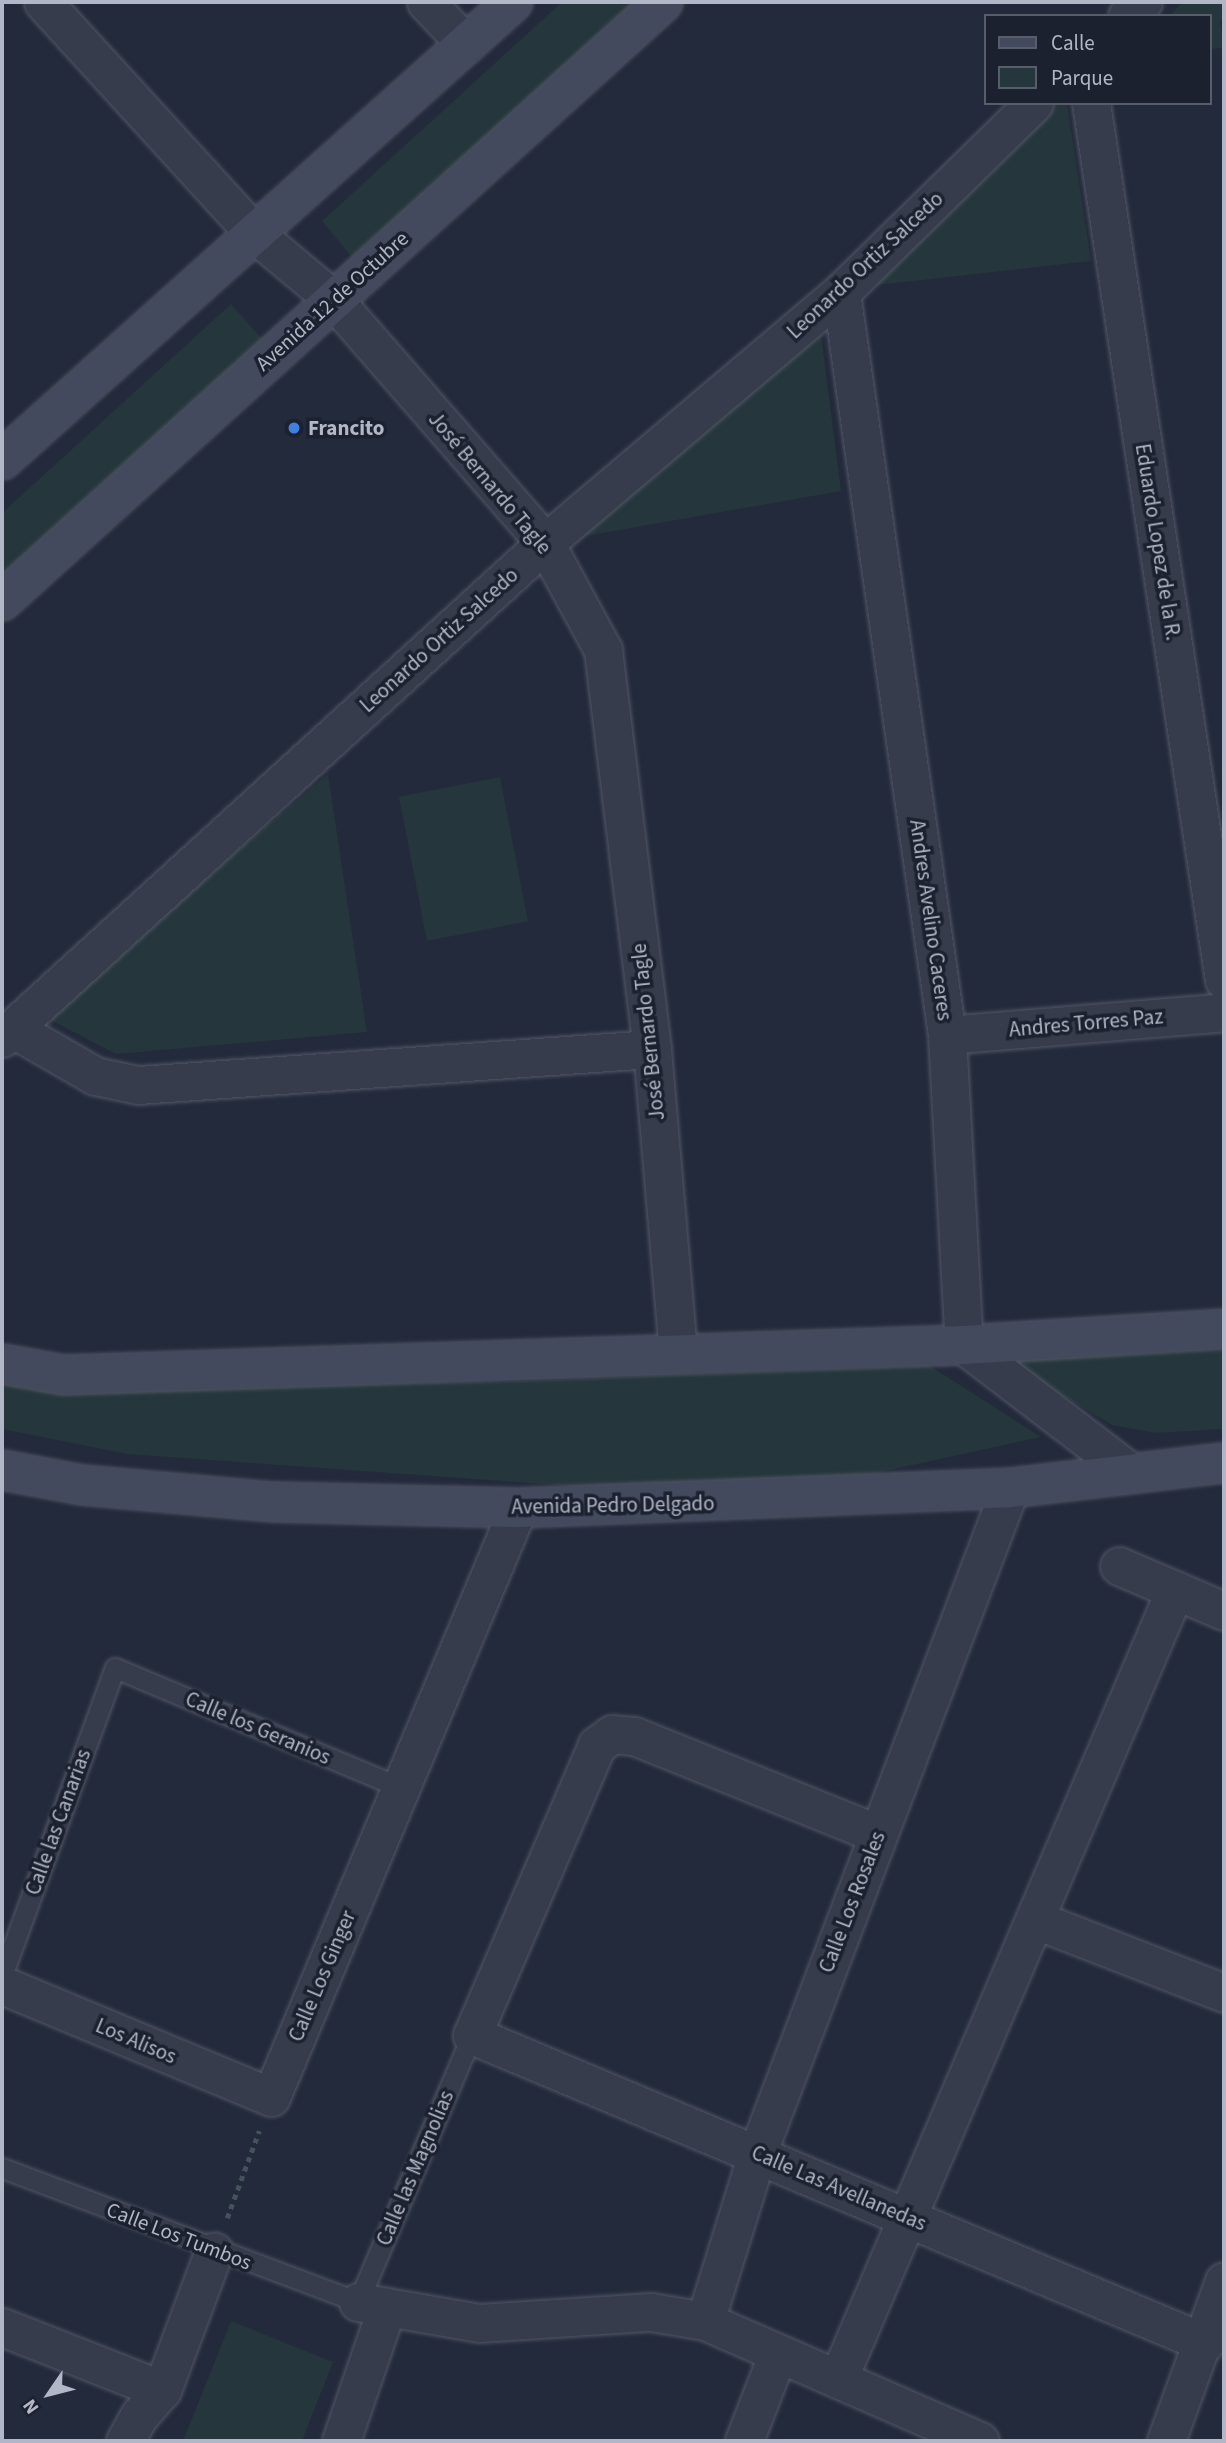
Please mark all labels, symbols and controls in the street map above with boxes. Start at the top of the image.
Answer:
legend [984,14,1212,105]
text: Calle [1051,28,1095,58]
text: Parque [1051,63,1113,93]
street label: Leonardo Ortiz Salcedo [782,186,948,344]
street label: Avenida 12 de Octubre [250,226,414,376]
street label: José Bernardo Tagle [423,407,557,559]
place label: Francito [308,415,384,441]
marker: Francito [286,420,302,436]
street label: Eduardo Lopez de la R. [1130,442,1186,642]
street label: Leonardo Ortiz Salcedo [355,562,523,718]
street label: Andres Avelino Caceres [904,818,958,1022]
street label: José Bernardo Tagle [626,942,670,1122]
street label: Andres Torres Paz [1008,1004,1164,1042]
street label: Avenida Pedro Delgado [511,1491,715,1519]
street label: Calle los Geranios [182,1686,334,1770]
street label: Calle las Canarias [20,1746,96,1898]
street label: Calle Los Rosales [813,1828,891,1976]
street label: Calle Los Ginger [283,1907,361,2045]
street label: Los Alisos [92,2013,180,2069]
street label: Calle las Magnolias [371,2087,459,2249]
street label: Calle Las Avellanedas [748,2140,930,2236]
street label: Calle Los Tumbos [103,2197,255,2275]
north arrow [14,2359,84,2429]
text: N [17,2393,46,2419]

